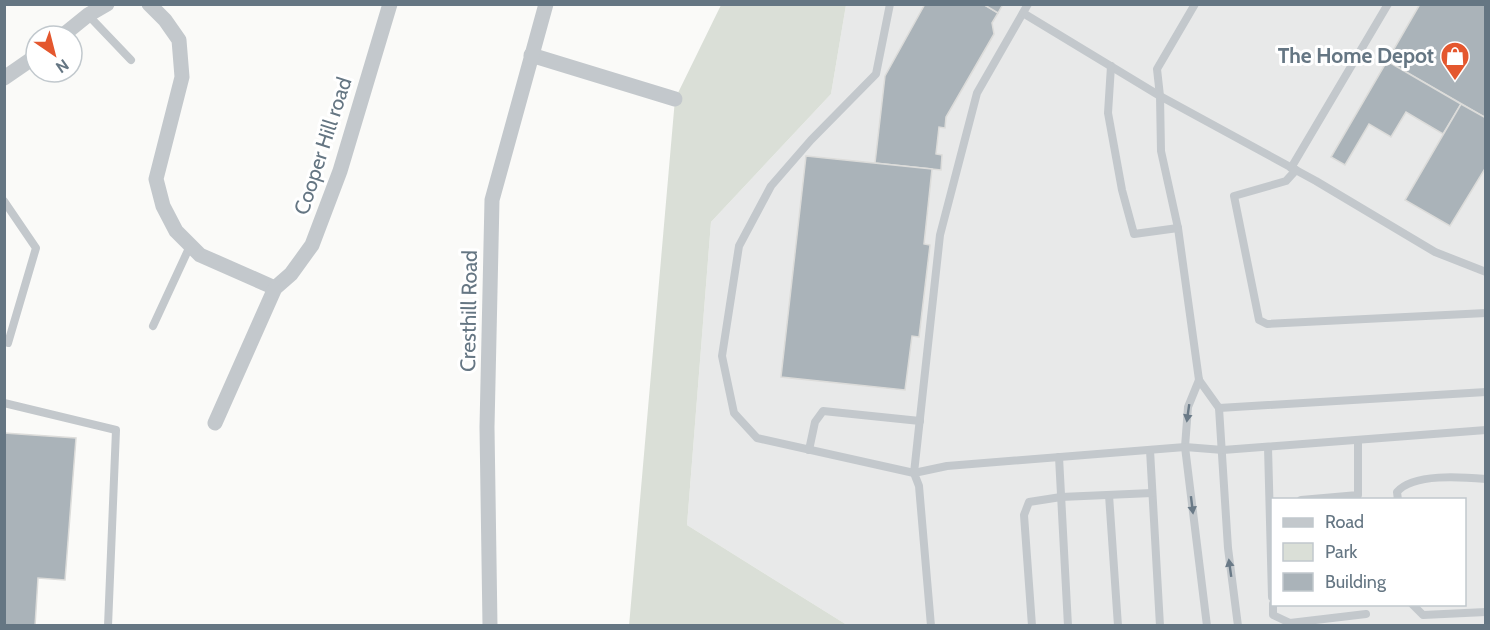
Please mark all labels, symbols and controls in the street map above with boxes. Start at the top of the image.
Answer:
north arrow [24,24,84,84]
shop icon: The Home Depot [1439,40,1471,82]
place label: The Home Depot [1278,43,1434,68]
text: N [52,55,72,77]
street label: Cooper Hill road [289,74,356,218]
street label: Cresthill Road [455,250,482,372]
one-way arrow [1184,403,1193,422]
one-way arrow [1188,496,1197,515]
legend [1271,498,1466,606]
text: Road [1325,511,1364,533]
text: Park [1325,541,1358,563]
one-way arrow [1226,558,1235,577]
text: Building [1325,571,1387,593]

